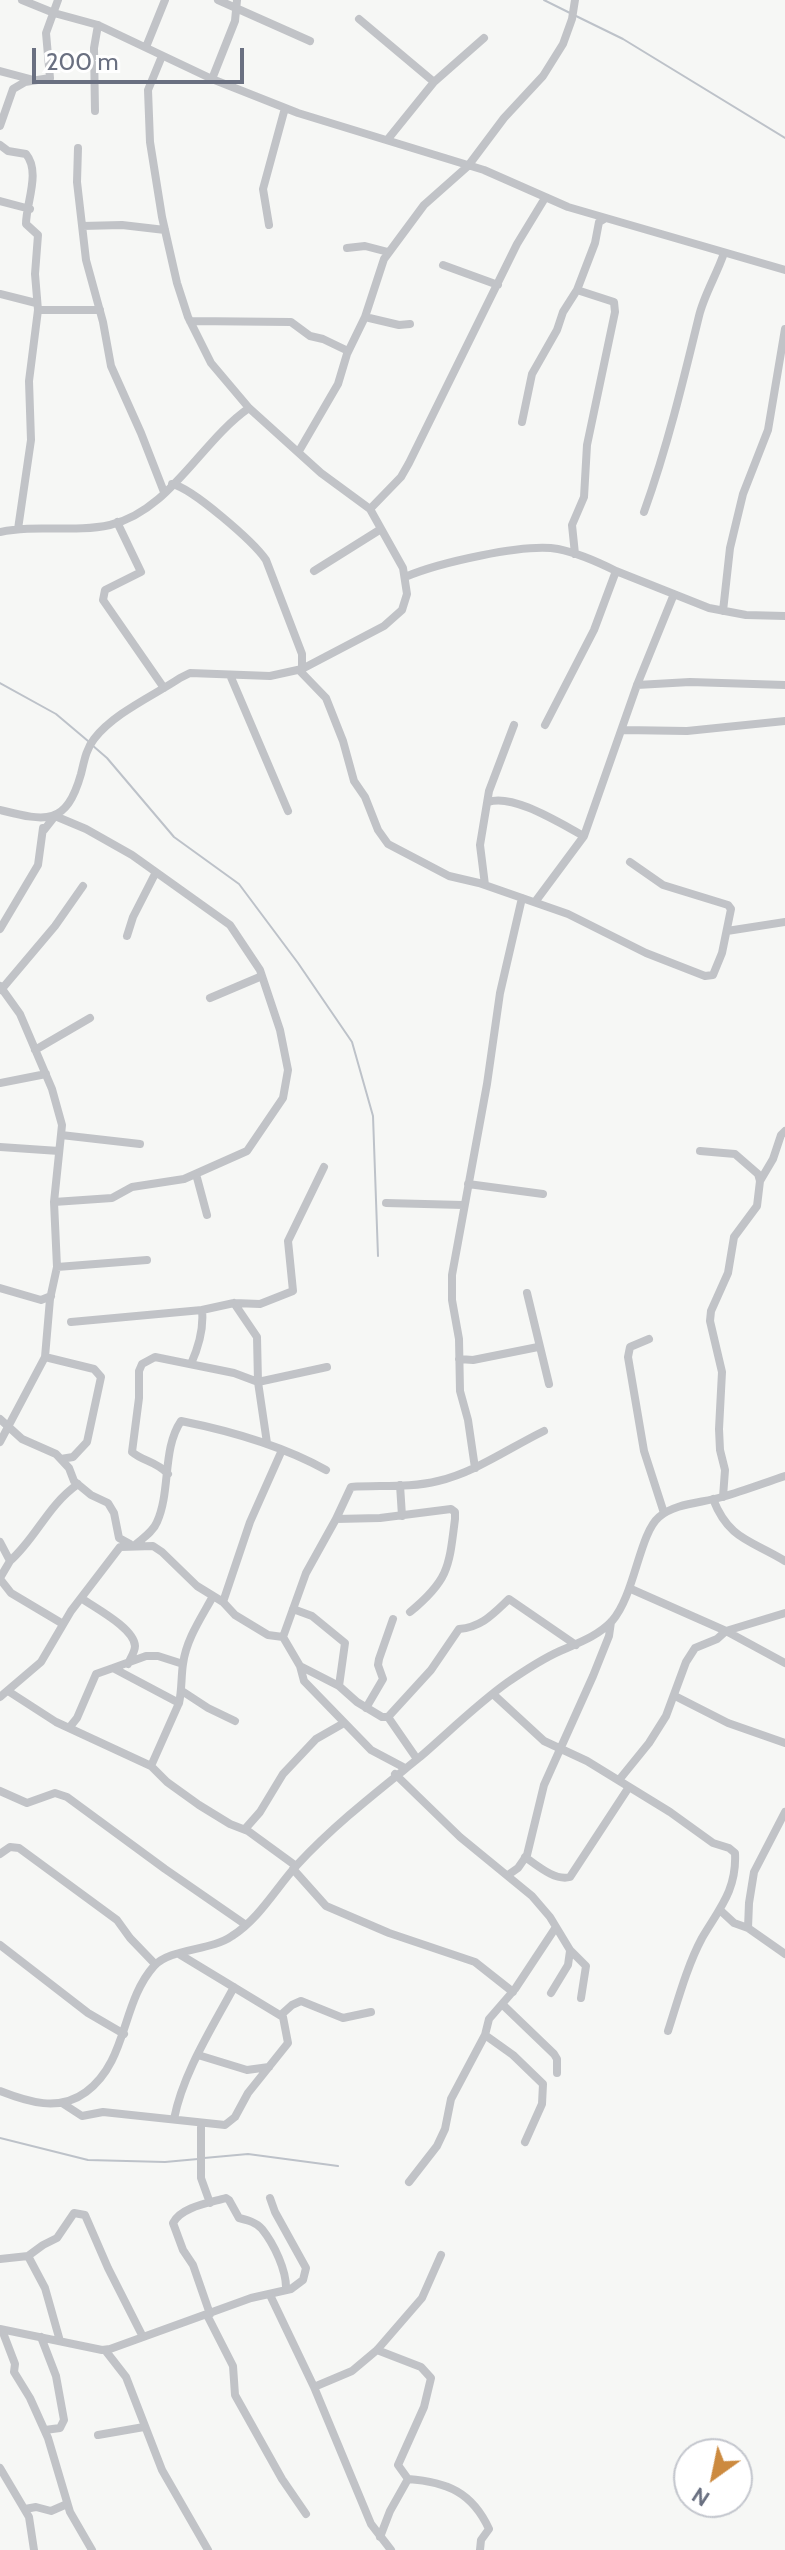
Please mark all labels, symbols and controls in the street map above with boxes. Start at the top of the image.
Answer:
scale bar [36,32,248,82]
text: 200 m [46,47,119,76]
north arrow [673,2438,753,2518]
text: N [687,2481,715,2512]

